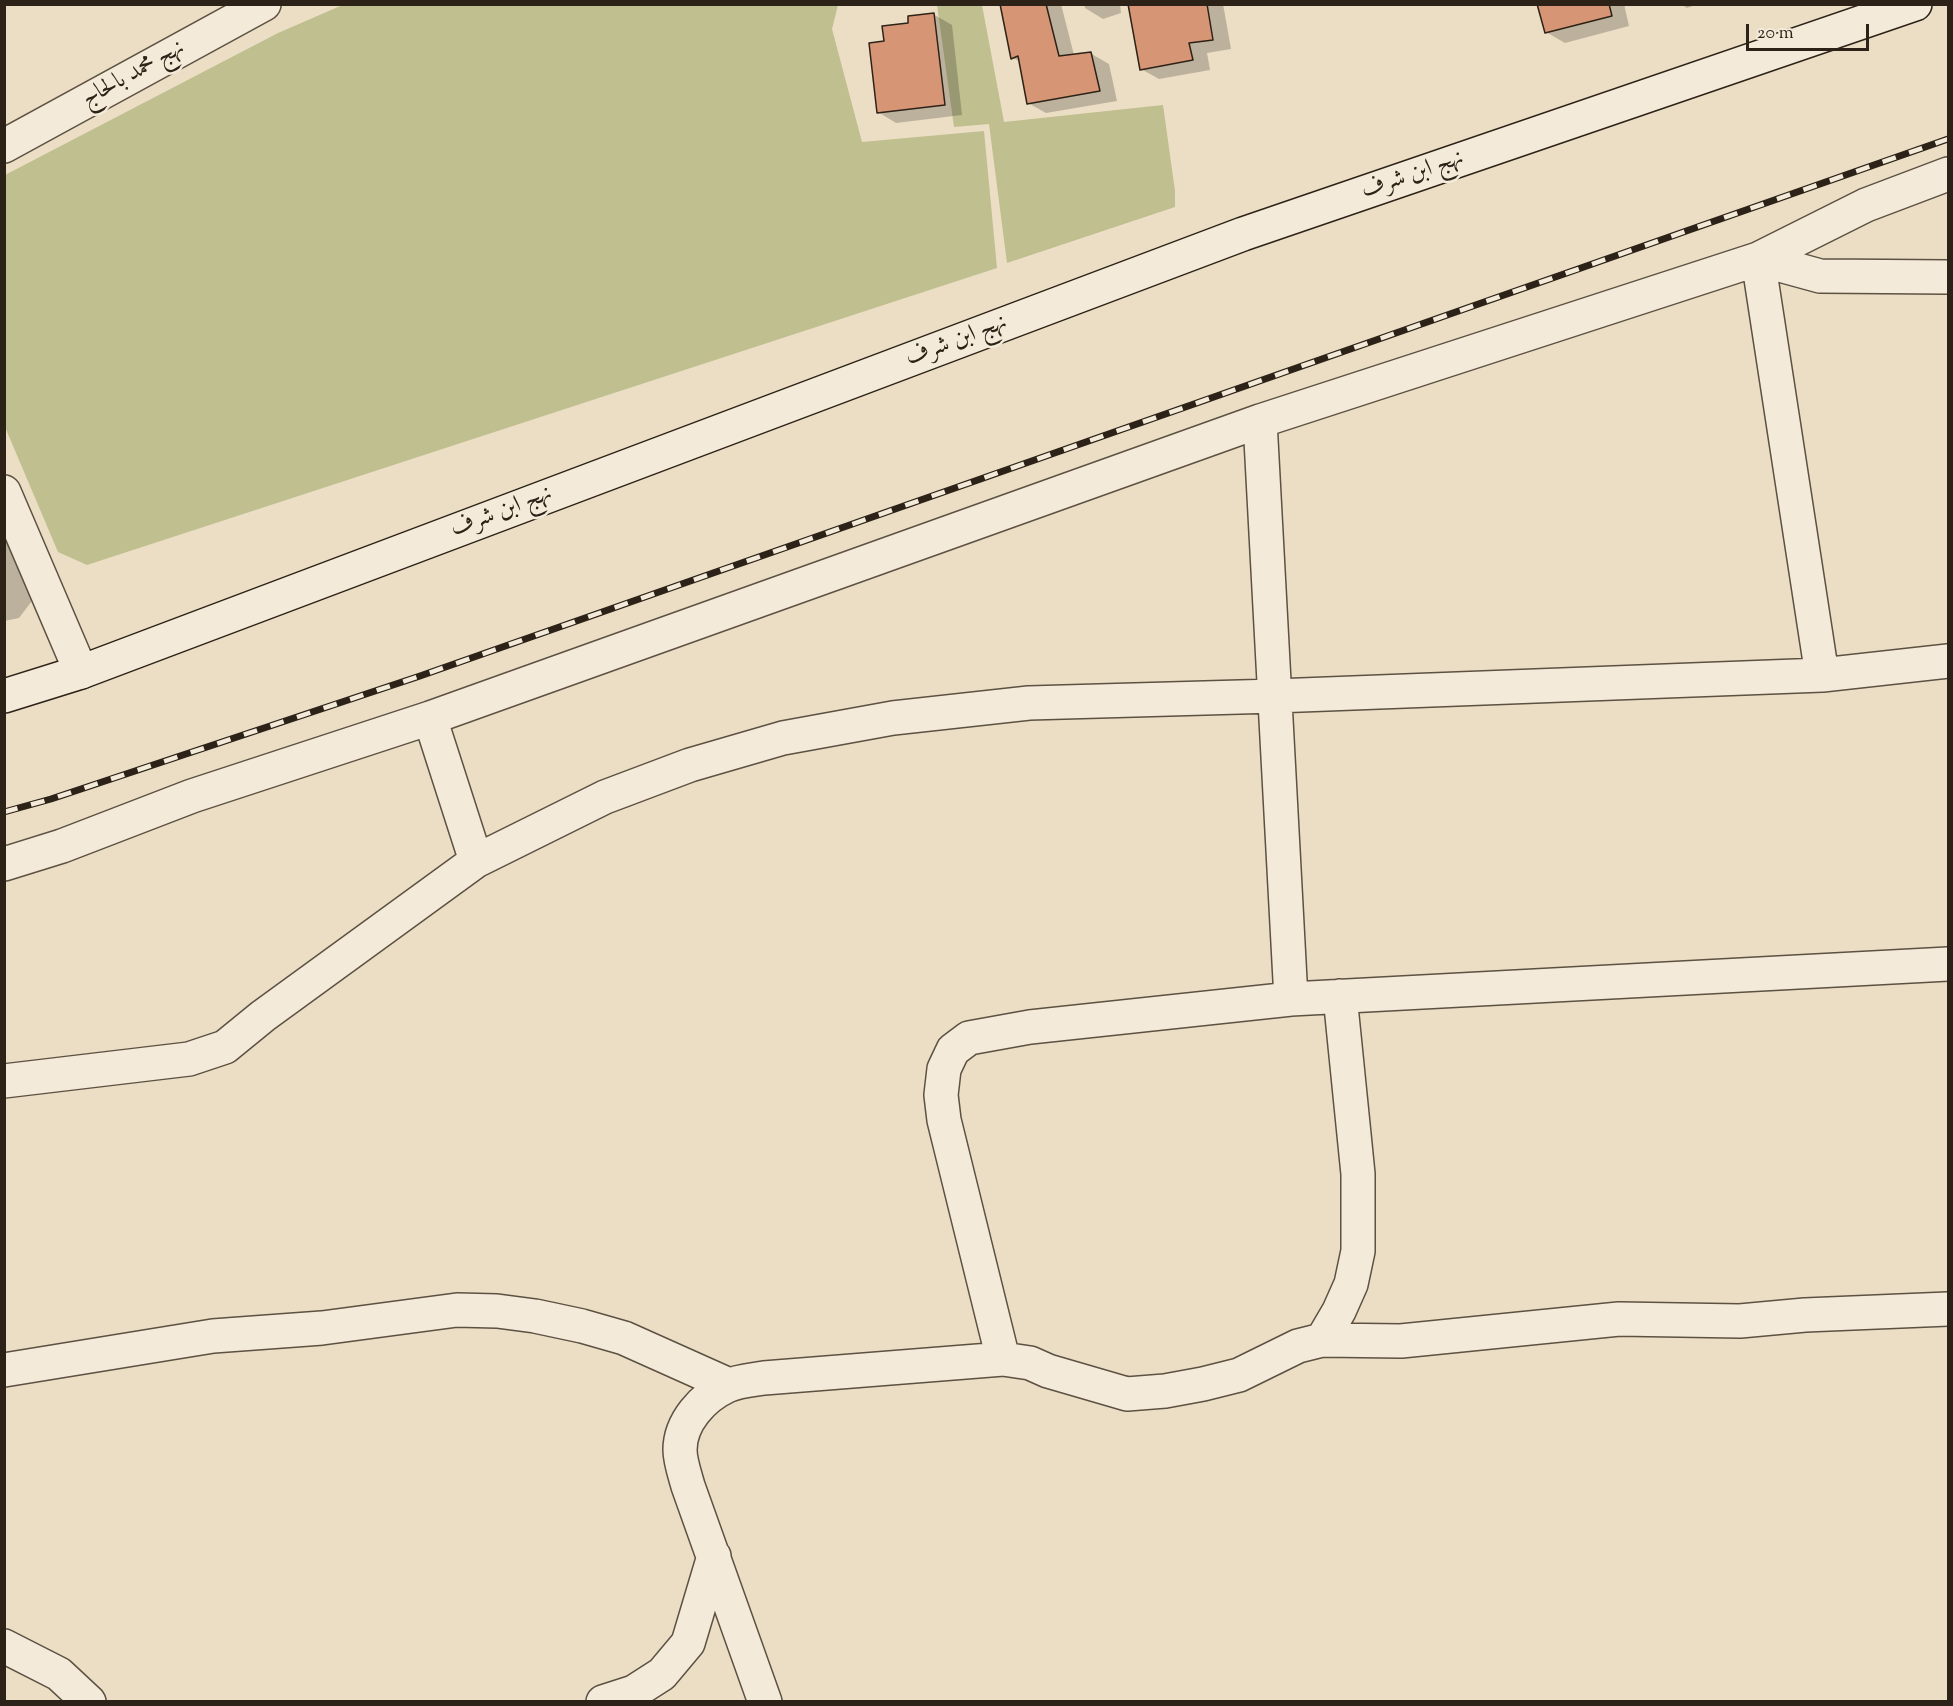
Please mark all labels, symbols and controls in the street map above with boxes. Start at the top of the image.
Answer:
scale bar [1749,12,1872,50]
text: 20 m [1757,21,1794,47]
street label: نهج محمد بالحاج [77,35,191,115]
street label: نهج ابن شرف [1358,145,1468,207]
street label: نهج ابن شرف [902,309,1012,375]
street label: نهج ابن شرف [447,480,557,546]

